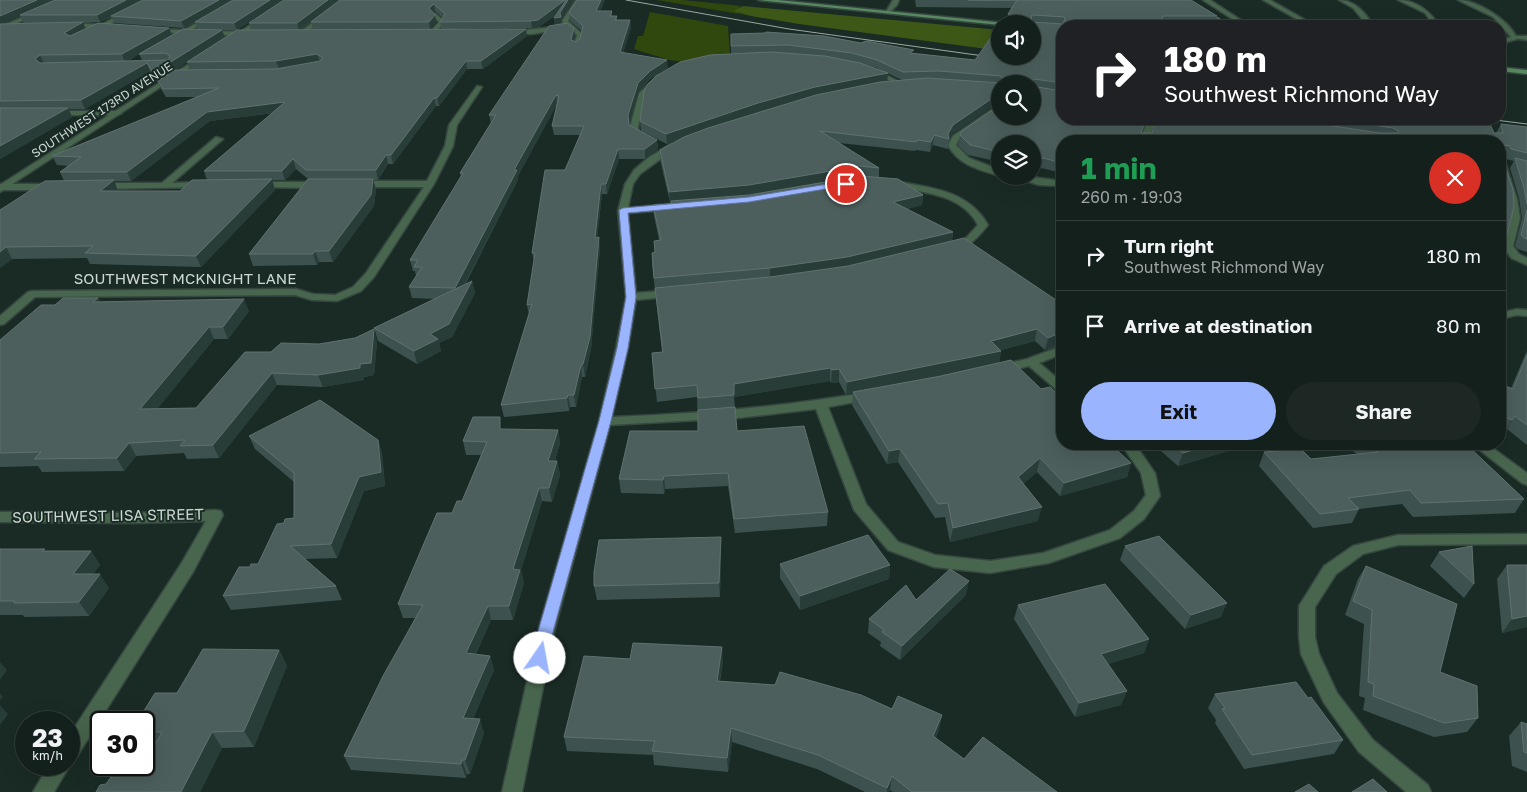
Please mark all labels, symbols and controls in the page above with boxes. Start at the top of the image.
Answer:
map controls [991,15,1041,185]
button: sound [991,15,1041,65]
text: 180 m [1164,38,1267,80]
icon: right [1081,40,1146,105]
street label: SOUTHWEST 173RD AVENUE [28,58,175,161]
button: search [991,75,1041,125]
text: Southwest Richmond Way [1164,80,1439,107]
button: layers [991,135,1041,185]
text: 1 min [1081,150,1157,186]
button: close [1429,152,1481,204]
pin [825,163,867,205]
icon: arrive [832,170,860,198]
text: 260 m · 19:03 [1081,187,1182,207]
text: Turn right [1124,234,1214,257]
icon: right [1081,242,1109,270]
text: 180 m [1427,244,1481,267]
text: Southwest Richmond Way [1124,257,1324,277]
street label: SOUTHWEST MCKNIGHT LANE [74,269,296,287]
icon: arrive [1081,312,1109,340]
text: Arrive at destination [1124,314,1312,337]
text: 80 m [1436,314,1481,337]
button: Exit [1081,382,1276,440]
button: Share [1286,382,1481,440]
street label: SOUTHWEST LISA STREET [12,504,204,526]
position arrow [513,631,565,683]
speed limit sign: 30 [90,711,155,776]
text: 23 [32,722,63,753]
text: km/h [32,748,63,763]

